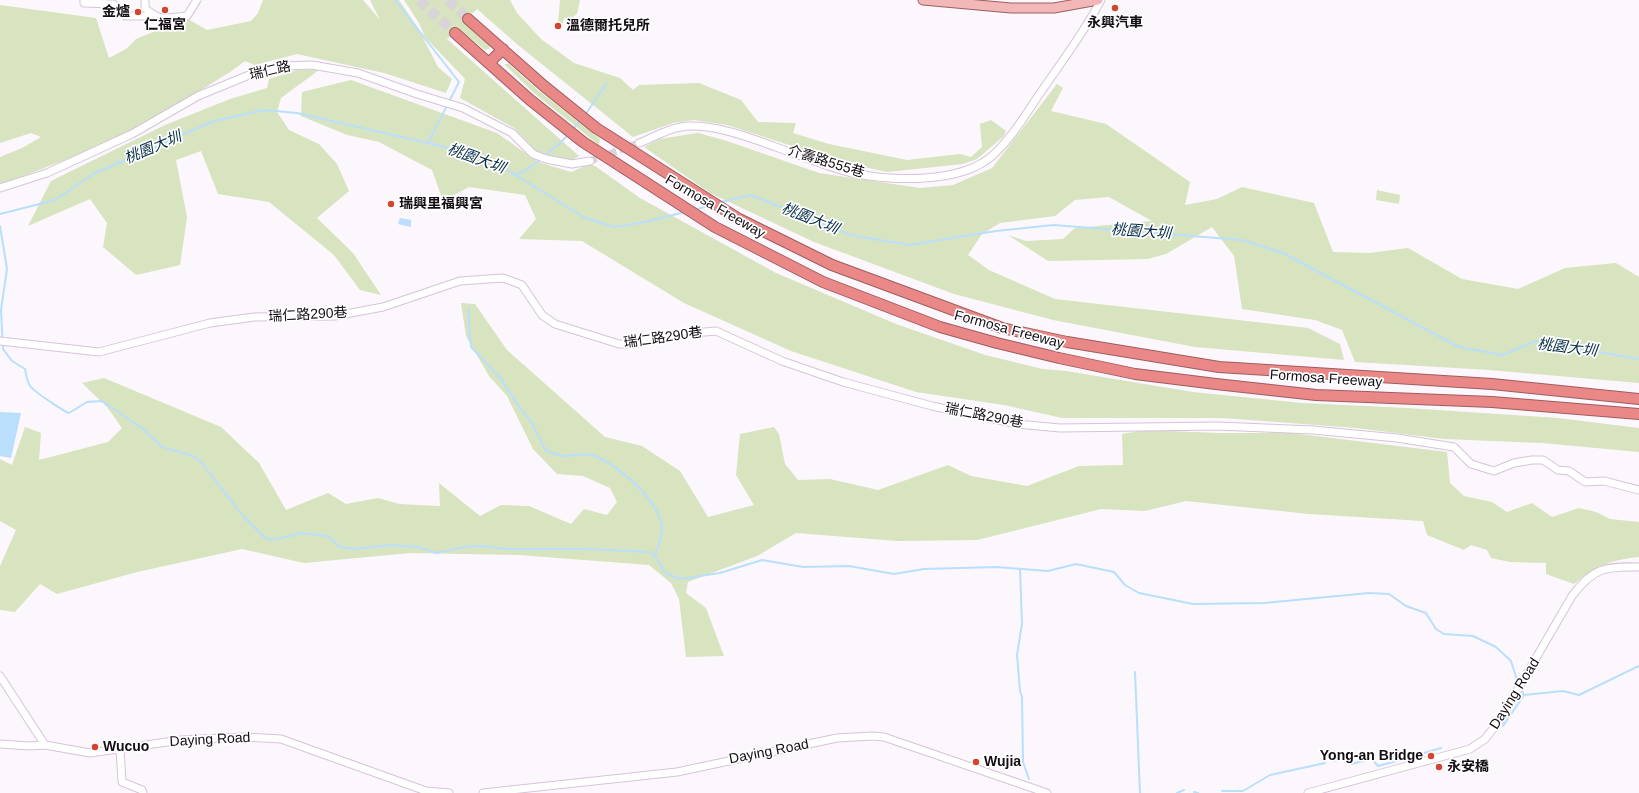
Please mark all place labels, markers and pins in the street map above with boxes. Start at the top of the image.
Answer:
marker: 永興汽車 [1110,3,1120,13]
place label: 金爐 [102,4,130,20]
marker: 仁福宮 [160,5,170,15]
marker: 金爐 [133,7,143,17]
place label: 永興汽車 [1087,15,1143,31]
place label: 仁福宮 [144,17,186,33]
place label: 溫德爾托兒所 [566,18,650,34]
marker: 溫德爾托兒所 [553,21,563,31]
place label: 瑞興里福興宮 [399,196,483,212]
marker: 瑞興里福興宮 [386,199,396,209]
place label: Wucuo [103,739,149,755]
marker: Wucuo [90,742,100,752]
place label: Yong-an Bridge [1320,748,1423,764]
marker: Yong-an Bridge [1426,751,1436,761]
place label: Wujia [984,754,1021,770]
marker: Wujia [971,757,981,767]
place label: 永安橋 [1447,759,1489,775]
marker: 永安橋 [1434,762,1444,772]

